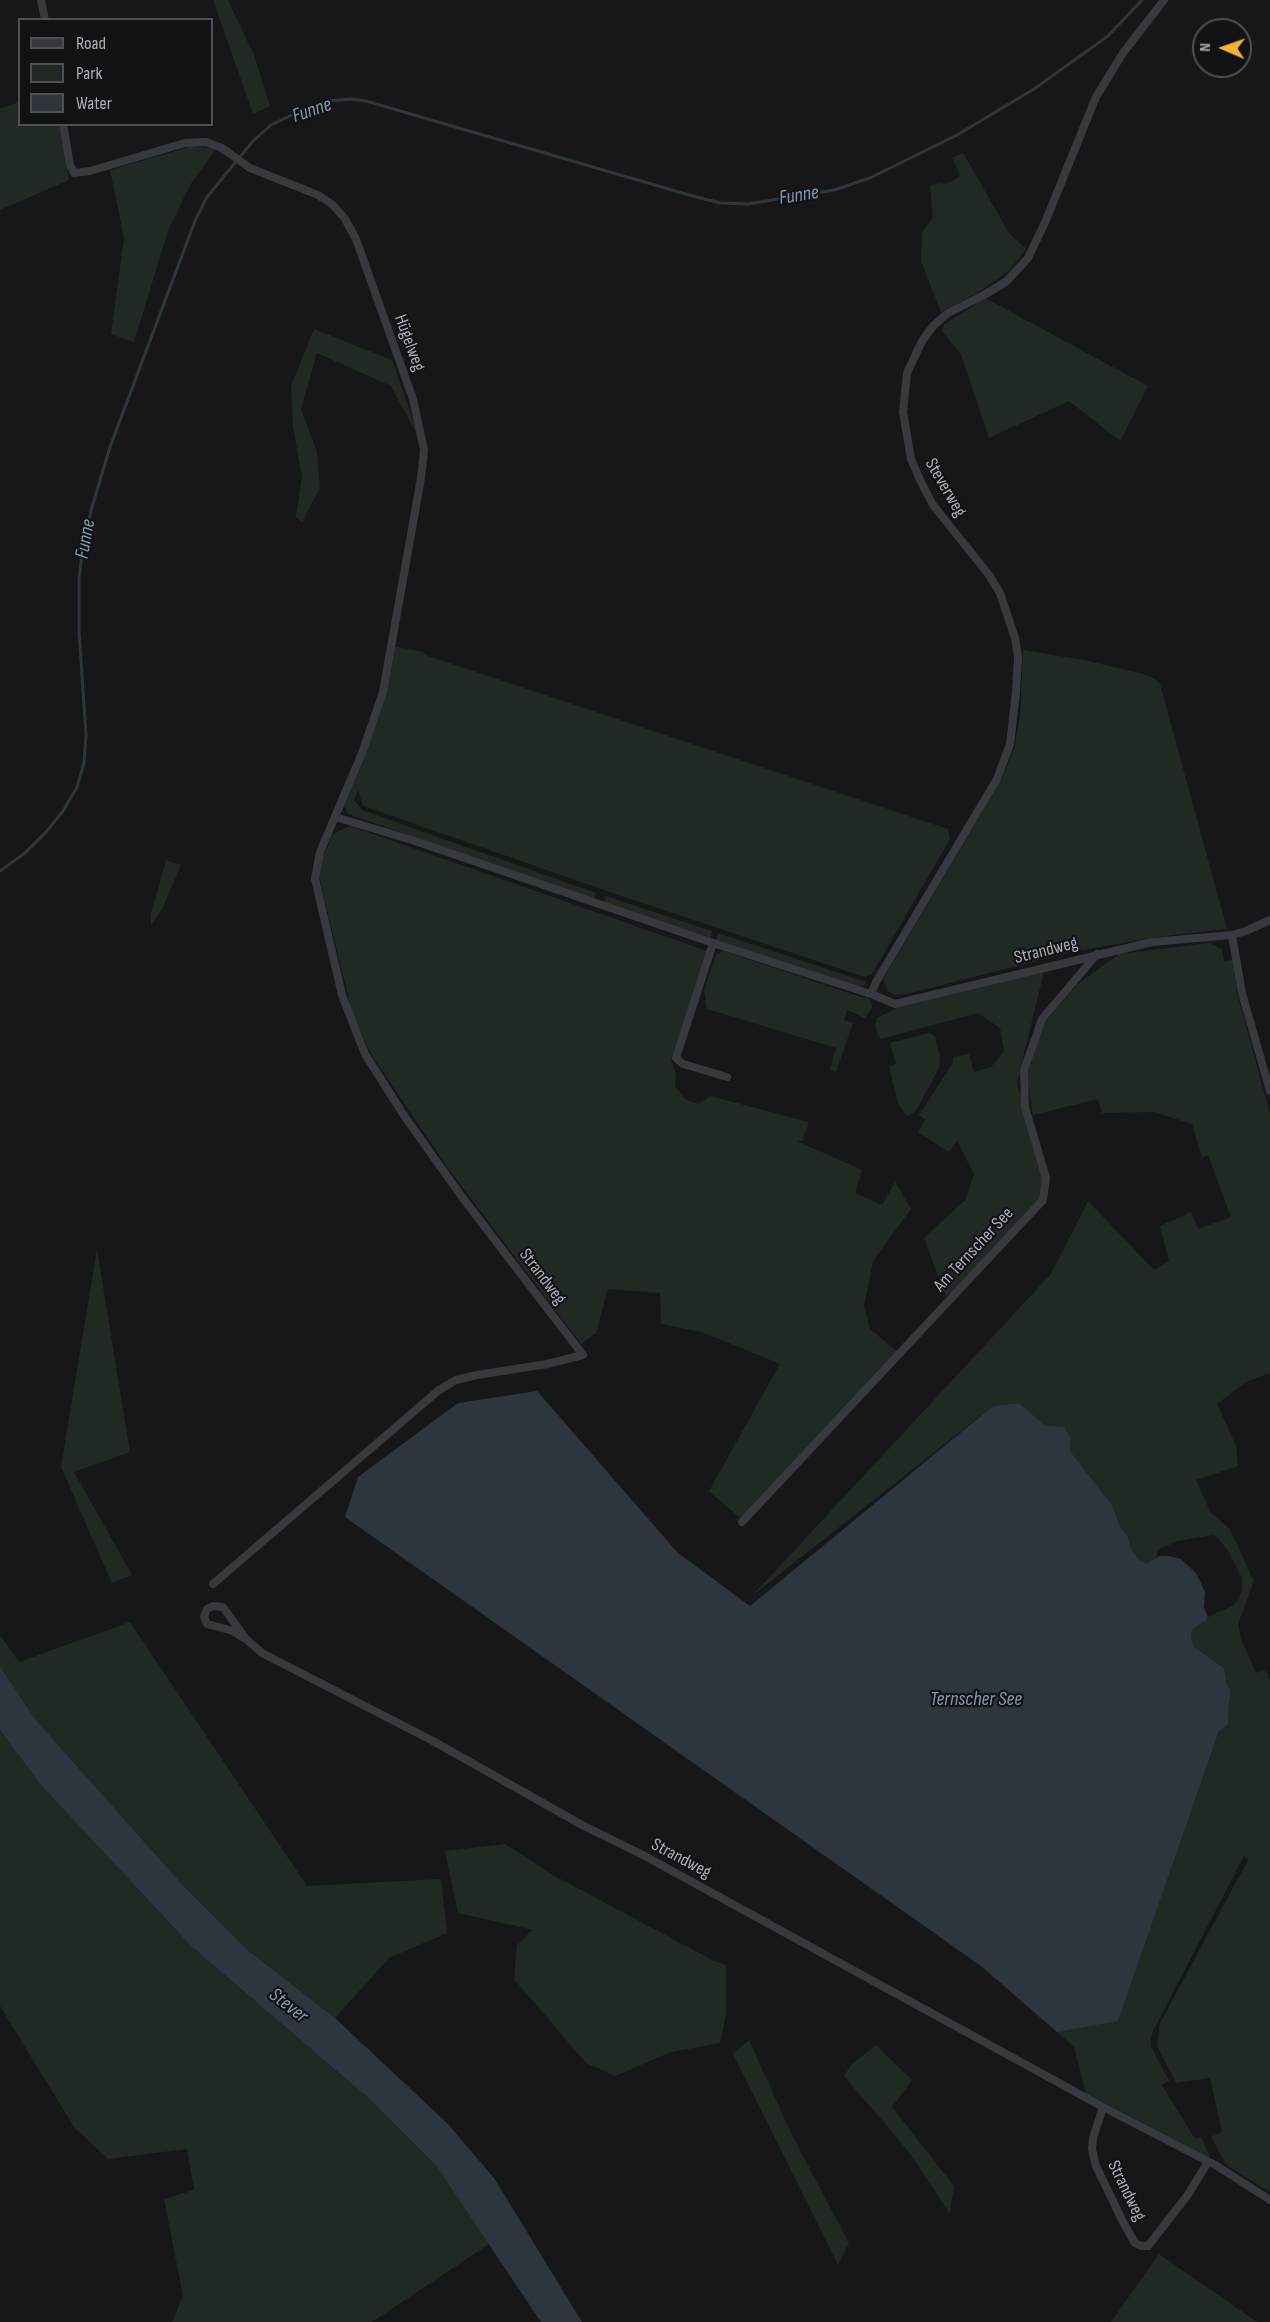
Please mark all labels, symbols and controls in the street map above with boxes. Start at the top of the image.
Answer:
legend [18,18,213,126]
north arrow [1192,18,1252,78]
text: Road [76,33,106,54]
text: N [1196,43,1215,52]
text: Park [76,63,102,84]
text: Water [76,93,112,114]
water label: Funne [289,93,335,129]
water label: Funne [777,181,821,211]
street label: Hügelweg [389,312,429,374]
street label: Steverweg [920,455,970,521]
water label: Funne [71,517,101,561]
street label: Strandweg [1012,933,1080,969]
street label: Am Ternscher See [929,1203,1019,1297]
street label: Strandweg [514,1245,570,1309]
water label: Ternscher See [930,1688,1022,1712]
street label: Strandweg [647,1834,715,1884]
water label: Stever [264,1983,312,2029]
street label: Strandweg [1102,2157,1150,2225]

